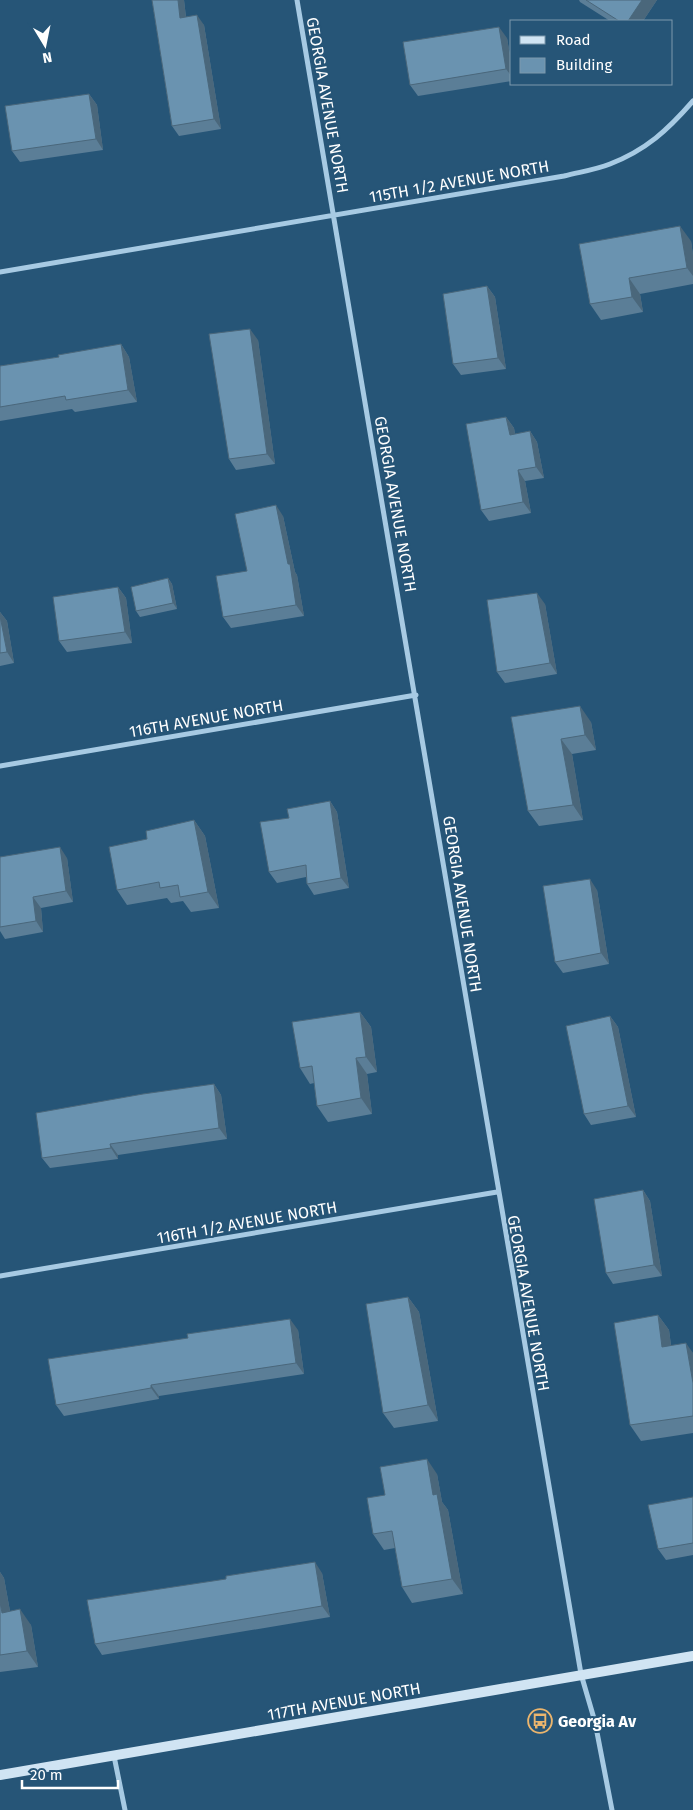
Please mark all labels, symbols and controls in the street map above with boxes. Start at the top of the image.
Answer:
street label: GEORGIA AVENUE NORTH [303,16,352,195]
north arrow [20,20,70,70]
legend [510,20,673,85]
text: Road [556,31,591,49]
text: N [41,48,53,66]
text: Building [556,56,612,74]
street label: 115TH 1/2 AVENUE NORTH [368,156,551,207]
street label: GEORGIA AVENUE NORTH [371,415,420,594]
street label: 116TH AVENUE NORTH [128,696,285,741]
street label: GEORGIA AVENUE NORTH [439,814,486,994]
street label: 116TH 1/2 AVENUE NORTH [155,1197,339,1248]
street label: GEORGIA AVENUE NORTH [504,1214,553,1393]
street label: 117TH AVENUE NORTH [266,1679,422,1724]
bus stop icon: Georgia Av [527,1708,553,1734]
place label: Georgia Av [558,1712,637,1731]
scale bar [22,1758,119,1790]
text: 20 m [30,1766,63,1784]

